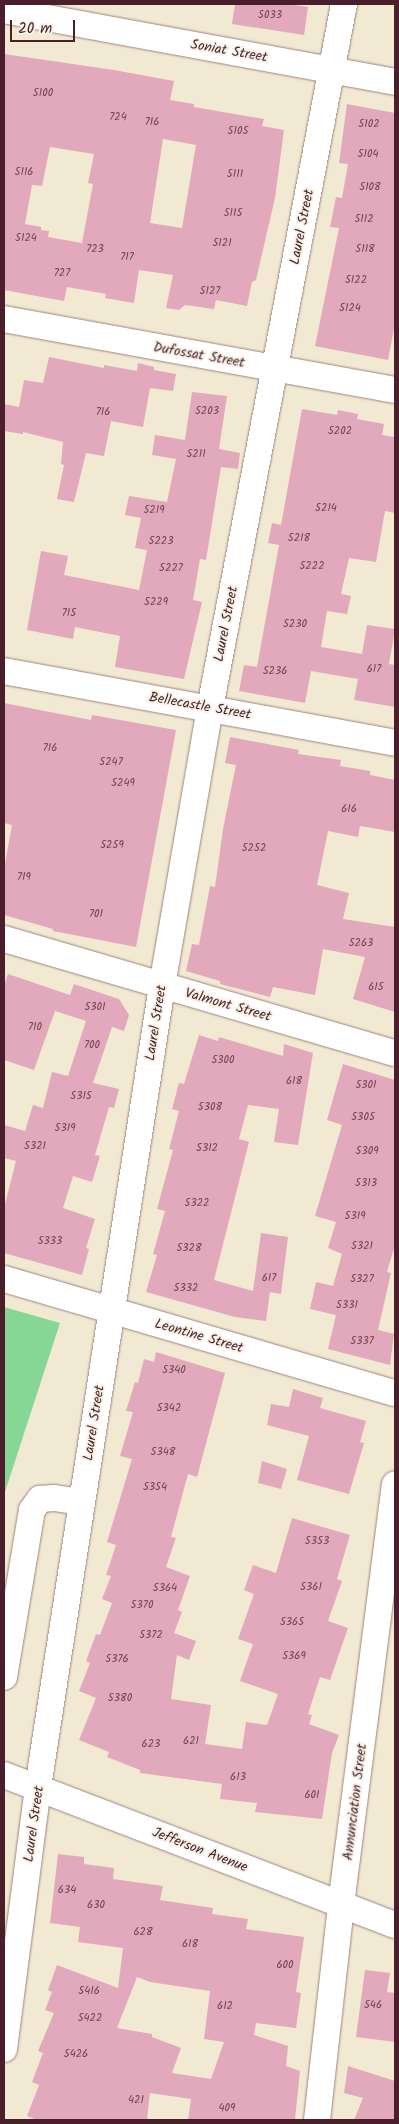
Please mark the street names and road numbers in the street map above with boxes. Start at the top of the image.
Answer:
street label: Soniat Street [189,36,269,66]
street label: Laurel Street [286,188,318,266]
street label: Dufossat Street [152,339,246,371]
street label: Laurel Street [210,585,242,663]
street label: Bellecastle Street [148,689,252,723]
street label: Laurel Street [142,984,170,1062]
street label: Valmont Street [183,985,273,1025]
street label: Leontine Street [153,1315,245,1357]
street label: Laurel Street [80,1384,108,1462]
street label: Annunciation Street [340,1743,370,1861]
street label: Laurel Street [20,1785,48,1863]
street label: Jefferson Avenue [150,1824,250,1876]

